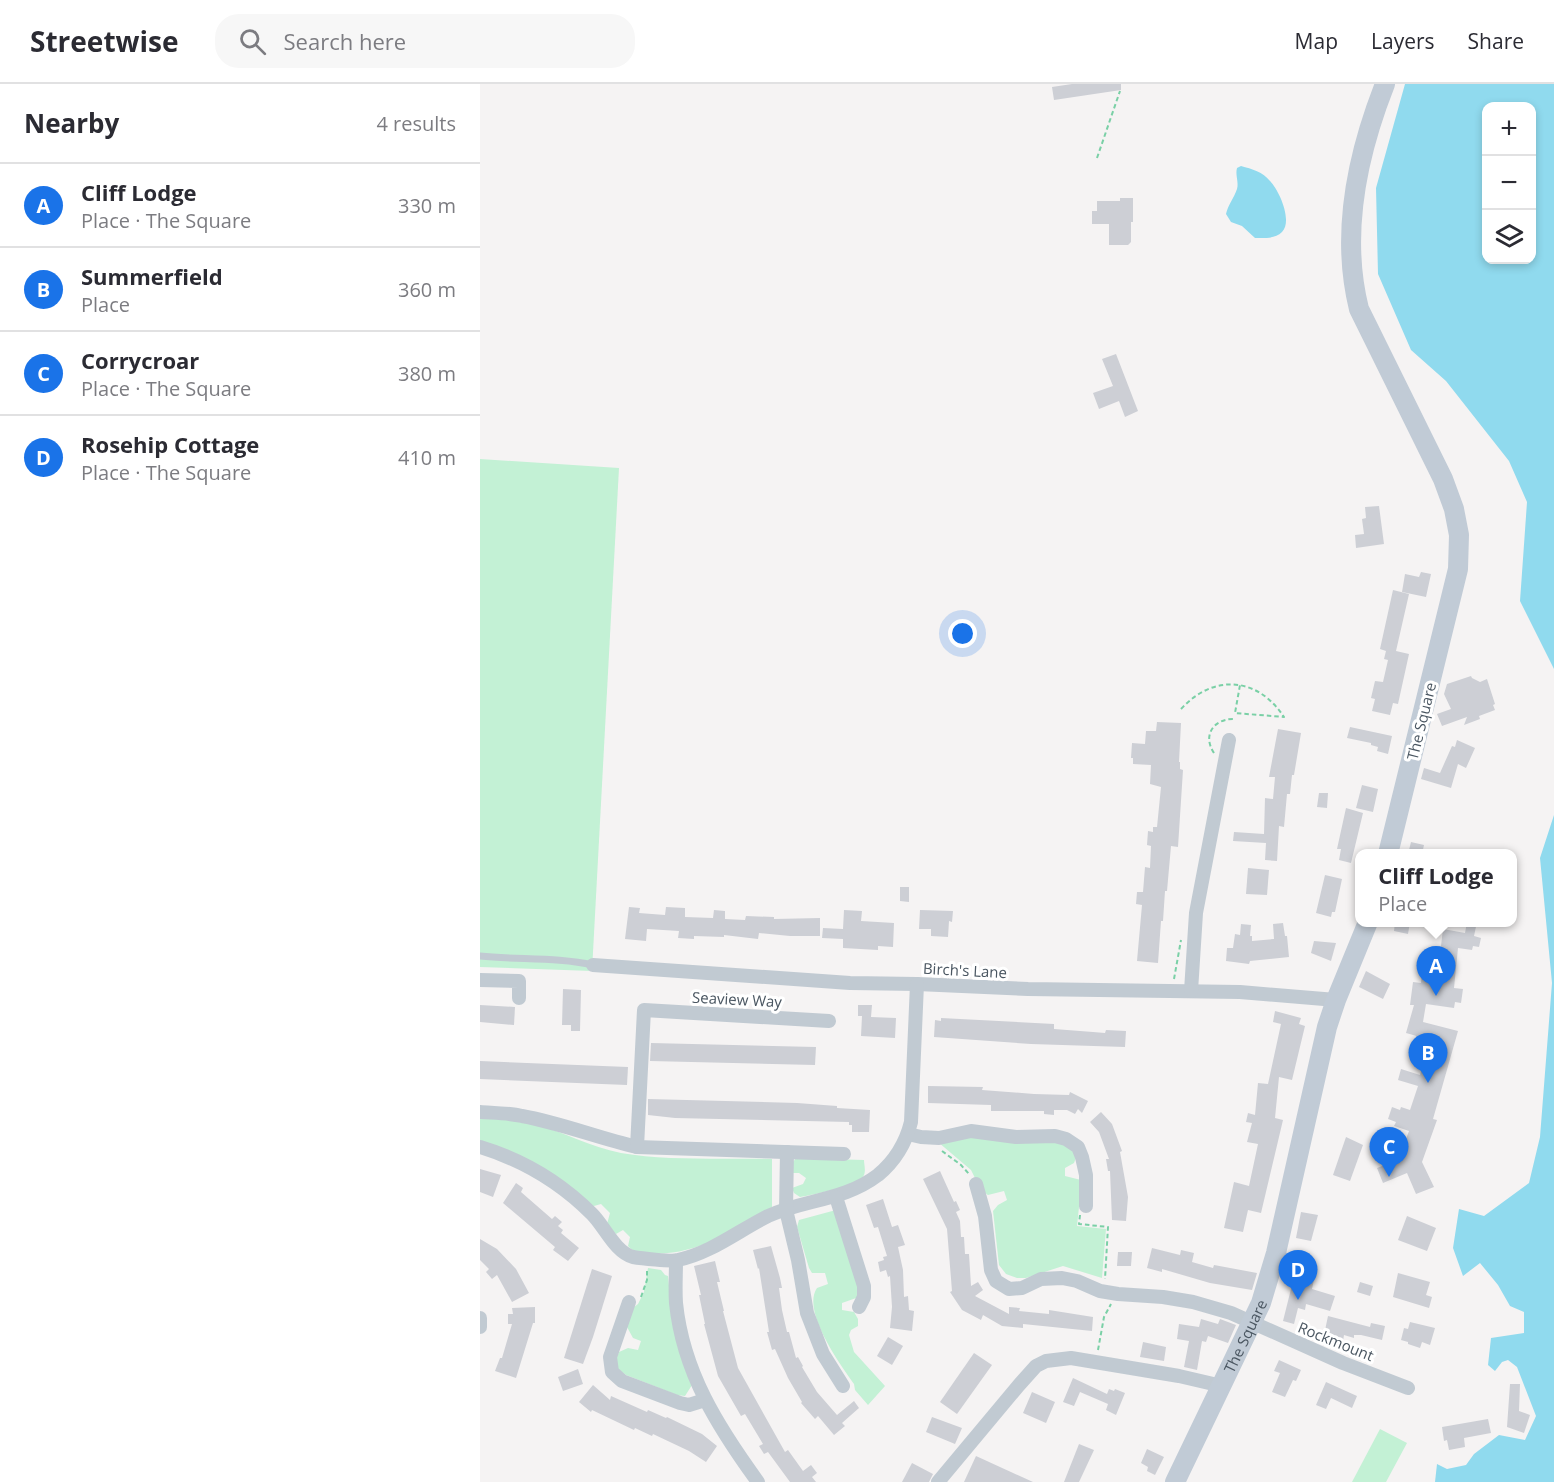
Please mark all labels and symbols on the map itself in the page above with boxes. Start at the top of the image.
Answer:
your location [948,619,977,648]
street label: The Square [1402,680,1440,762]
pin: A [1416,946,1456,996]
street label: Birch's Lane [922,958,1008,982]
street label: Seaview Way [692,987,783,1011]
pin: B [1408,1034,1448,1083]
pin: C [1370,1128,1408,1177]
pin: D [1278,1250,1318,1300]
street label: The Square [1219,1296,1271,1376]
street label: Rockmount [1295,1317,1377,1365]

